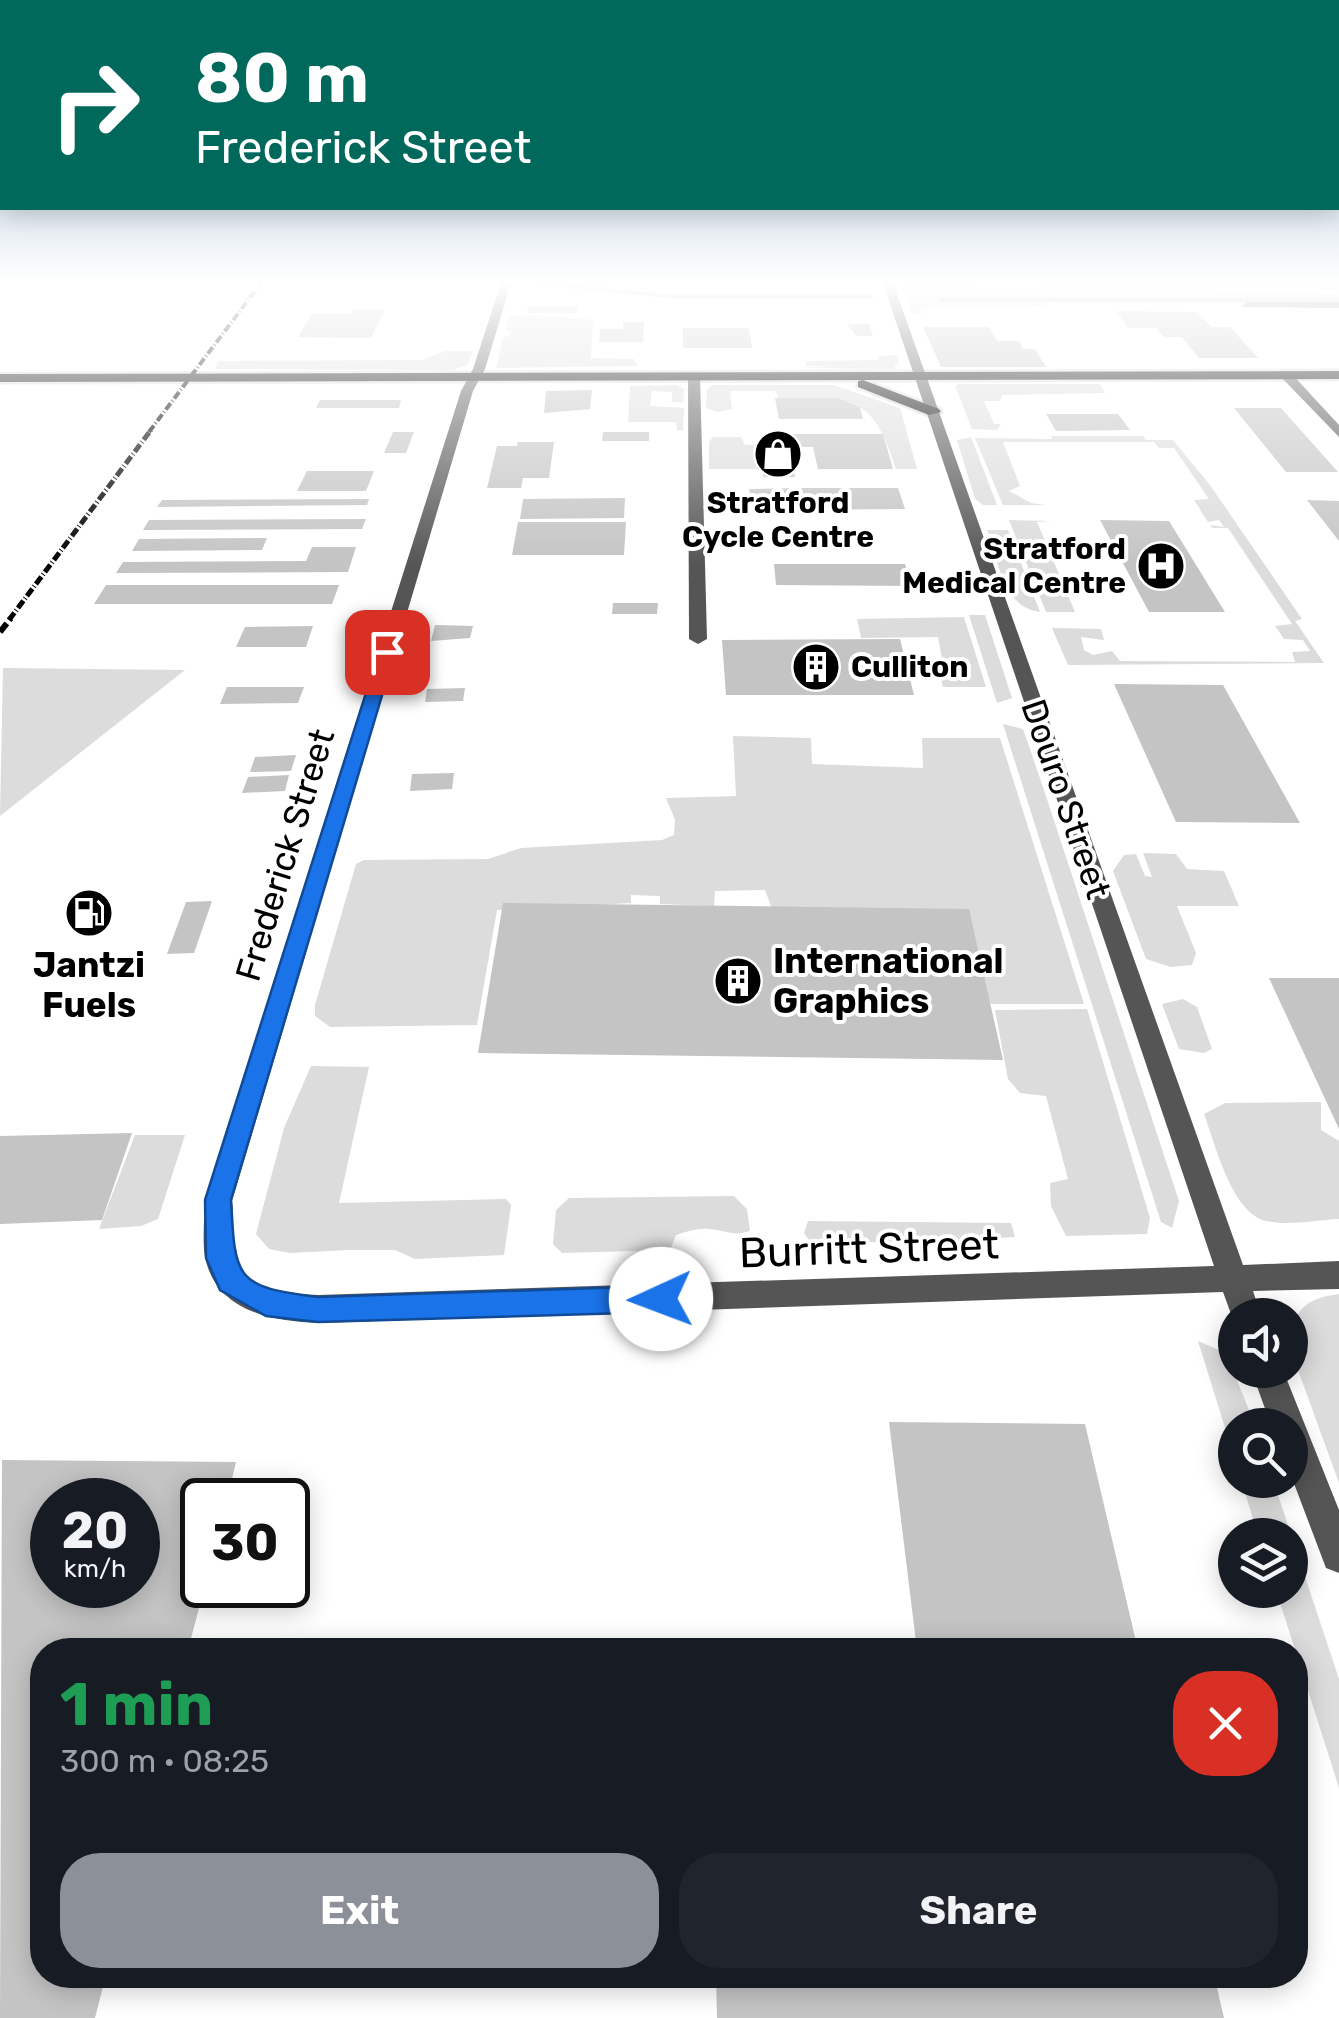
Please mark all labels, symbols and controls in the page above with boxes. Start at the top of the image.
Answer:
text: 80 m [195,37,369,120]
icon: right [30,40,160,170]
text: Frederick Street [195,121,531,174]
shop icon: Stratford Cycle Centre [752,428,804,480]
place label: Stratford Cycle Centre [682,485,874,555]
place label: Stratford Medical Centre [902,531,1126,601]
hospital icon: Stratford Medical Centre [1135,540,1187,592]
pin [345,610,430,695]
icon: arrive [360,625,415,680]
building icon: Culliton [790,641,842,693]
place label: Culliton [851,649,969,685]
street label: Douro Street [1012,694,1120,904]
street label: Frederick Street [227,724,343,986]
fuel station icon: Jantzi Fuels [63,887,115,939]
place label: International Graphics [773,940,1004,1022]
place label: Jantzi Fuels [33,944,145,1026]
building icon: International Graphics [712,955,764,1007]
street label: Burritt Street [738,1219,1000,1279]
position arrow [609,1247,713,1351]
map controls [1218,1298,1308,1608]
button: sound [1218,1298,1308,1388]
button: search [1218,1408,1308,1498]
speed limit sign: 30 [180,1478,310,1608]
text: 20 [62,1501,128,1561]
button: layers [1218,1518,1308,1608]
text: km/h [64,1554,126,1583]
text: 1 min [60,1669,213,1740]
button: close [1173,1671,1278,1776]
text: 300 m · 08:25 [60,1742,269,1780]
button: Exit [60,1853,659,1968]
button: Share [679,1853,1278,1968]

